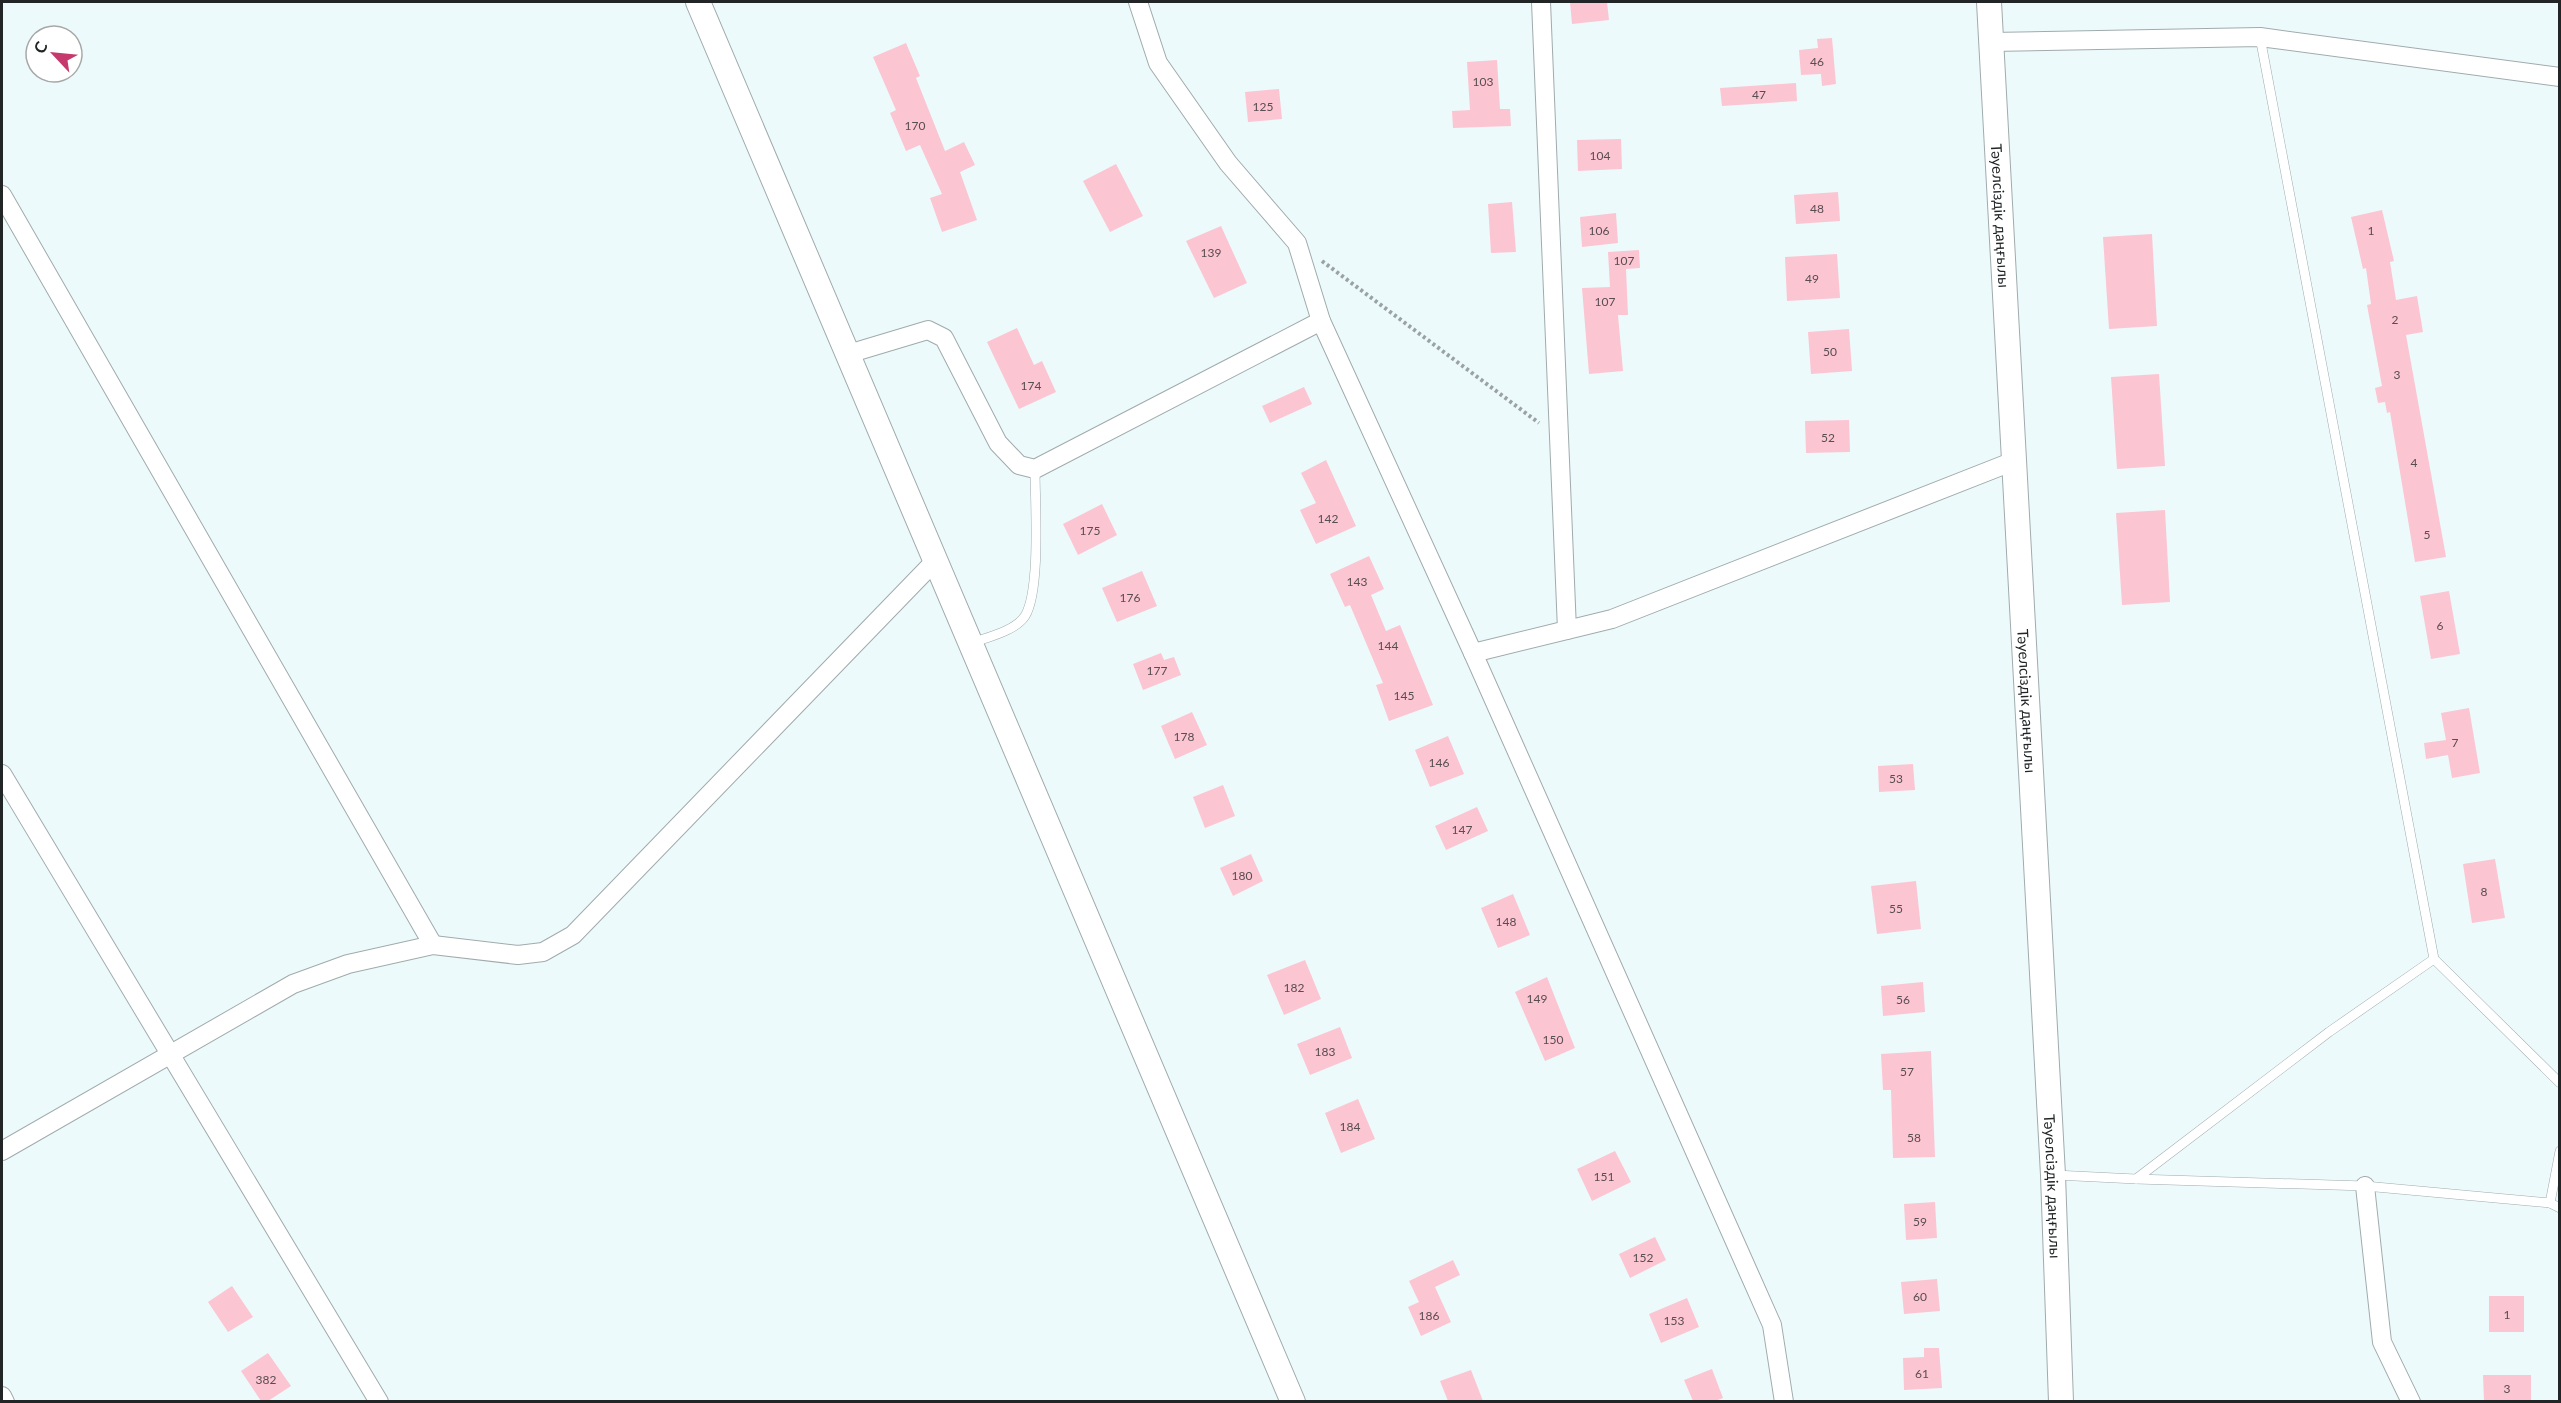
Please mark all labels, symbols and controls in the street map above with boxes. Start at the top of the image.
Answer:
north arrow [24,24,84,84]
text: С [29,38,51,56]
house number: 46 [1810,54,1824,69]
house number: 103 [1473,74,1493,89]
house number: 47 [1752,87,1766,102]
house number: 125 [1253,99,1273,114]
house number: 170 [905,118,925,133]
street label: Тәуелсіздік даңғылы [1988,143,2014,288]
house number: 104 [1590,148,1610,163]
house number: 48 [1810,201,1824,216]
house number: 106 [1589,223,1609,238]
house number: 1 [2368,223,2375,238]
house number: 139 [1201,245,1221,260]
house number: 107 [1614,253,1634,268]
house number: 49 [1805,271,1819,286]
house number: 107 [1595,294,1615,309]
house number: 2 [2392,312,2399,327]
house number: 50 [1823,344,1837,359]
house number: 3 [2394,367,2401,382]
house number: 174 [1021,378,1041,393]
house number: 52 [1821,430,1835,445]
house number: 4 [2411,455,2418,470]
house number: 142 [1318,511,1338,526]
house number: 175 [1080,523,1100,538]
house number: 5 [2424,527,2431,542]
house number: 143 [1347,574,1367,589]
house number: 176 [1120,590,1140,605]
house number: 6 [2437,618,2444,633]
street label: Тәуелсіздік даңғылы [2014,628,2040,773]
house number: 144 [1378,638,1398,653]
house number: 177 [1147,663,1167,678]
house number: 145 [1394,688,1414,703]
house number: 178 [1174,729,1194,744]
house number: 7 [2452,735,2459,750]
house number: 146 [1429,755,1449,770]
house number: 53 [1889,771,1903,786]
house number: 147 [1452,822,1472,837]
house number: 180 [1232,868,1252,883]
house number: 8 [2481,884,2488,899]
house number: 55 [1889,901,1903,916]
house number: 148 [1496,914,1516,929]
house number: 182 [1284,980,1304,995]
house number: 149 [1527,991,1547,1006]
house number: 56 [1896,992,1910,1007]
house number: 150 [1543,1032,1563,1047]
house number: 183 [1315,1044,1335,1059]
house number: 57 [1900,1064,1914,1079]
street label: Тәуелсіздік даңғылы [2041,1114,2065,1259]
house number: 184 [1340,1119,1360,1134]
house number: 58 [1907,1130,1921,1145]
house number: 151 [1594,1169,1614,1184]
house number: 59 [1913,1214,1927,1229]
house number: 152 [1633,1250,1653,1265]
house number: 60 [1913,1289,1927,1304]
house number: 1 [2504,1307,2511,1322]
house number: 186 [1419,1308,1439,1323]
house number: 153 [1664,1313,1684,1328]
house number: 61 [1915,1366,1929,1381]
house number: 382 [256,1372,276,1387]
house number: 3 [2504,1381,2511,1396]

